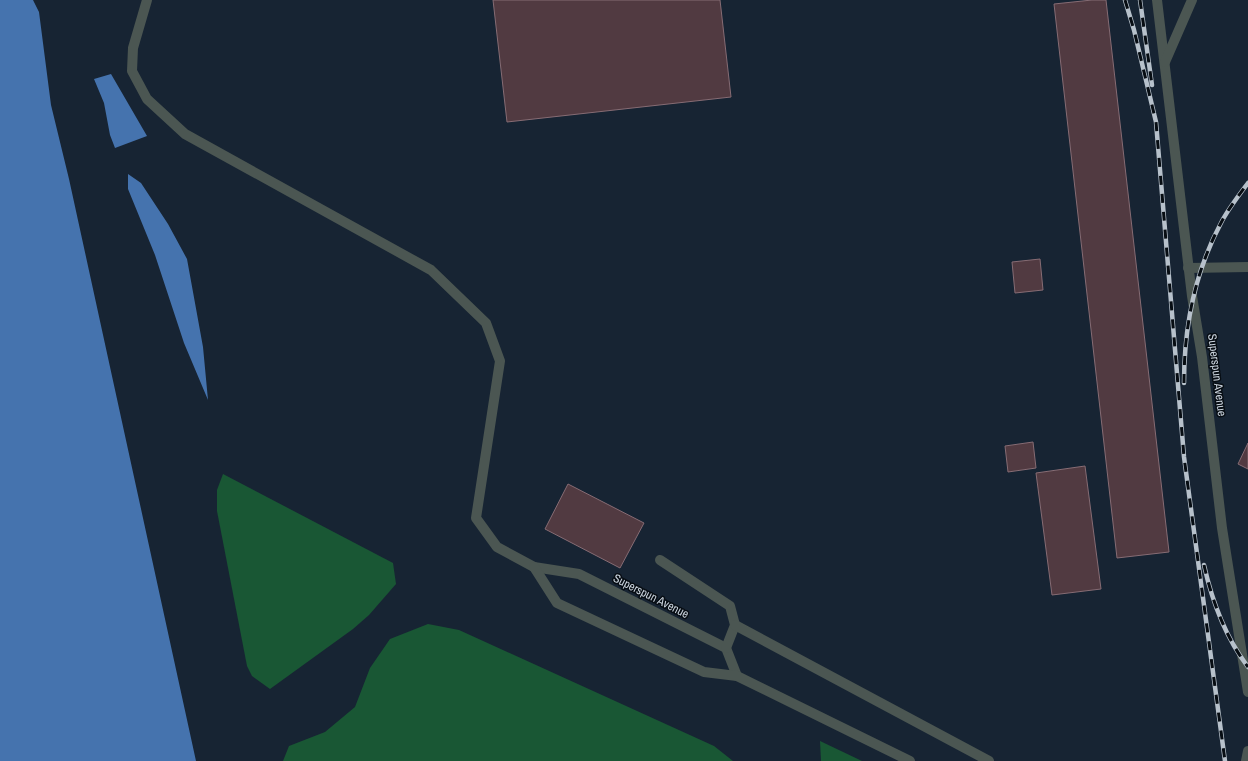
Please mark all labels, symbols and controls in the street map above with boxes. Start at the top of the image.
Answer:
street label: Superspun Avenue [1204,333,1230,417]
street label: Superspun Avenue [610,570,692,622]

